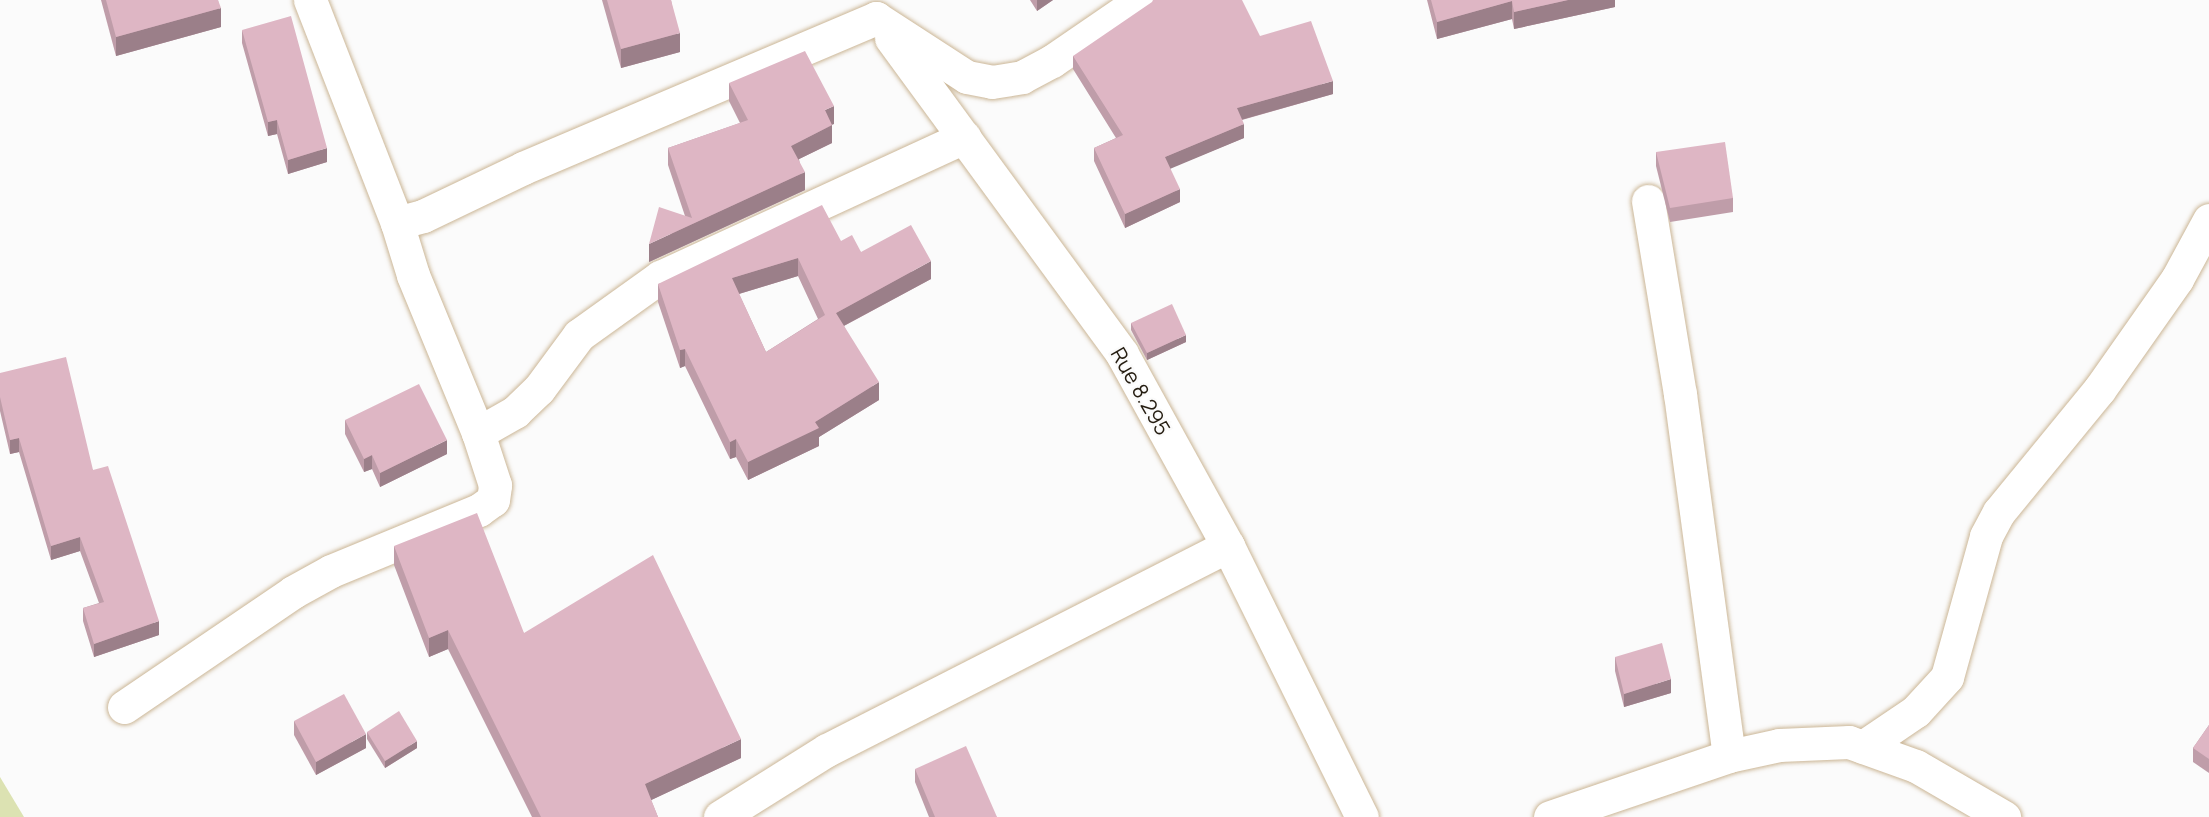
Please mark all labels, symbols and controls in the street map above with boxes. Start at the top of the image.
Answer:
street label: Rue 8.295 [1106,343,1176,439]

